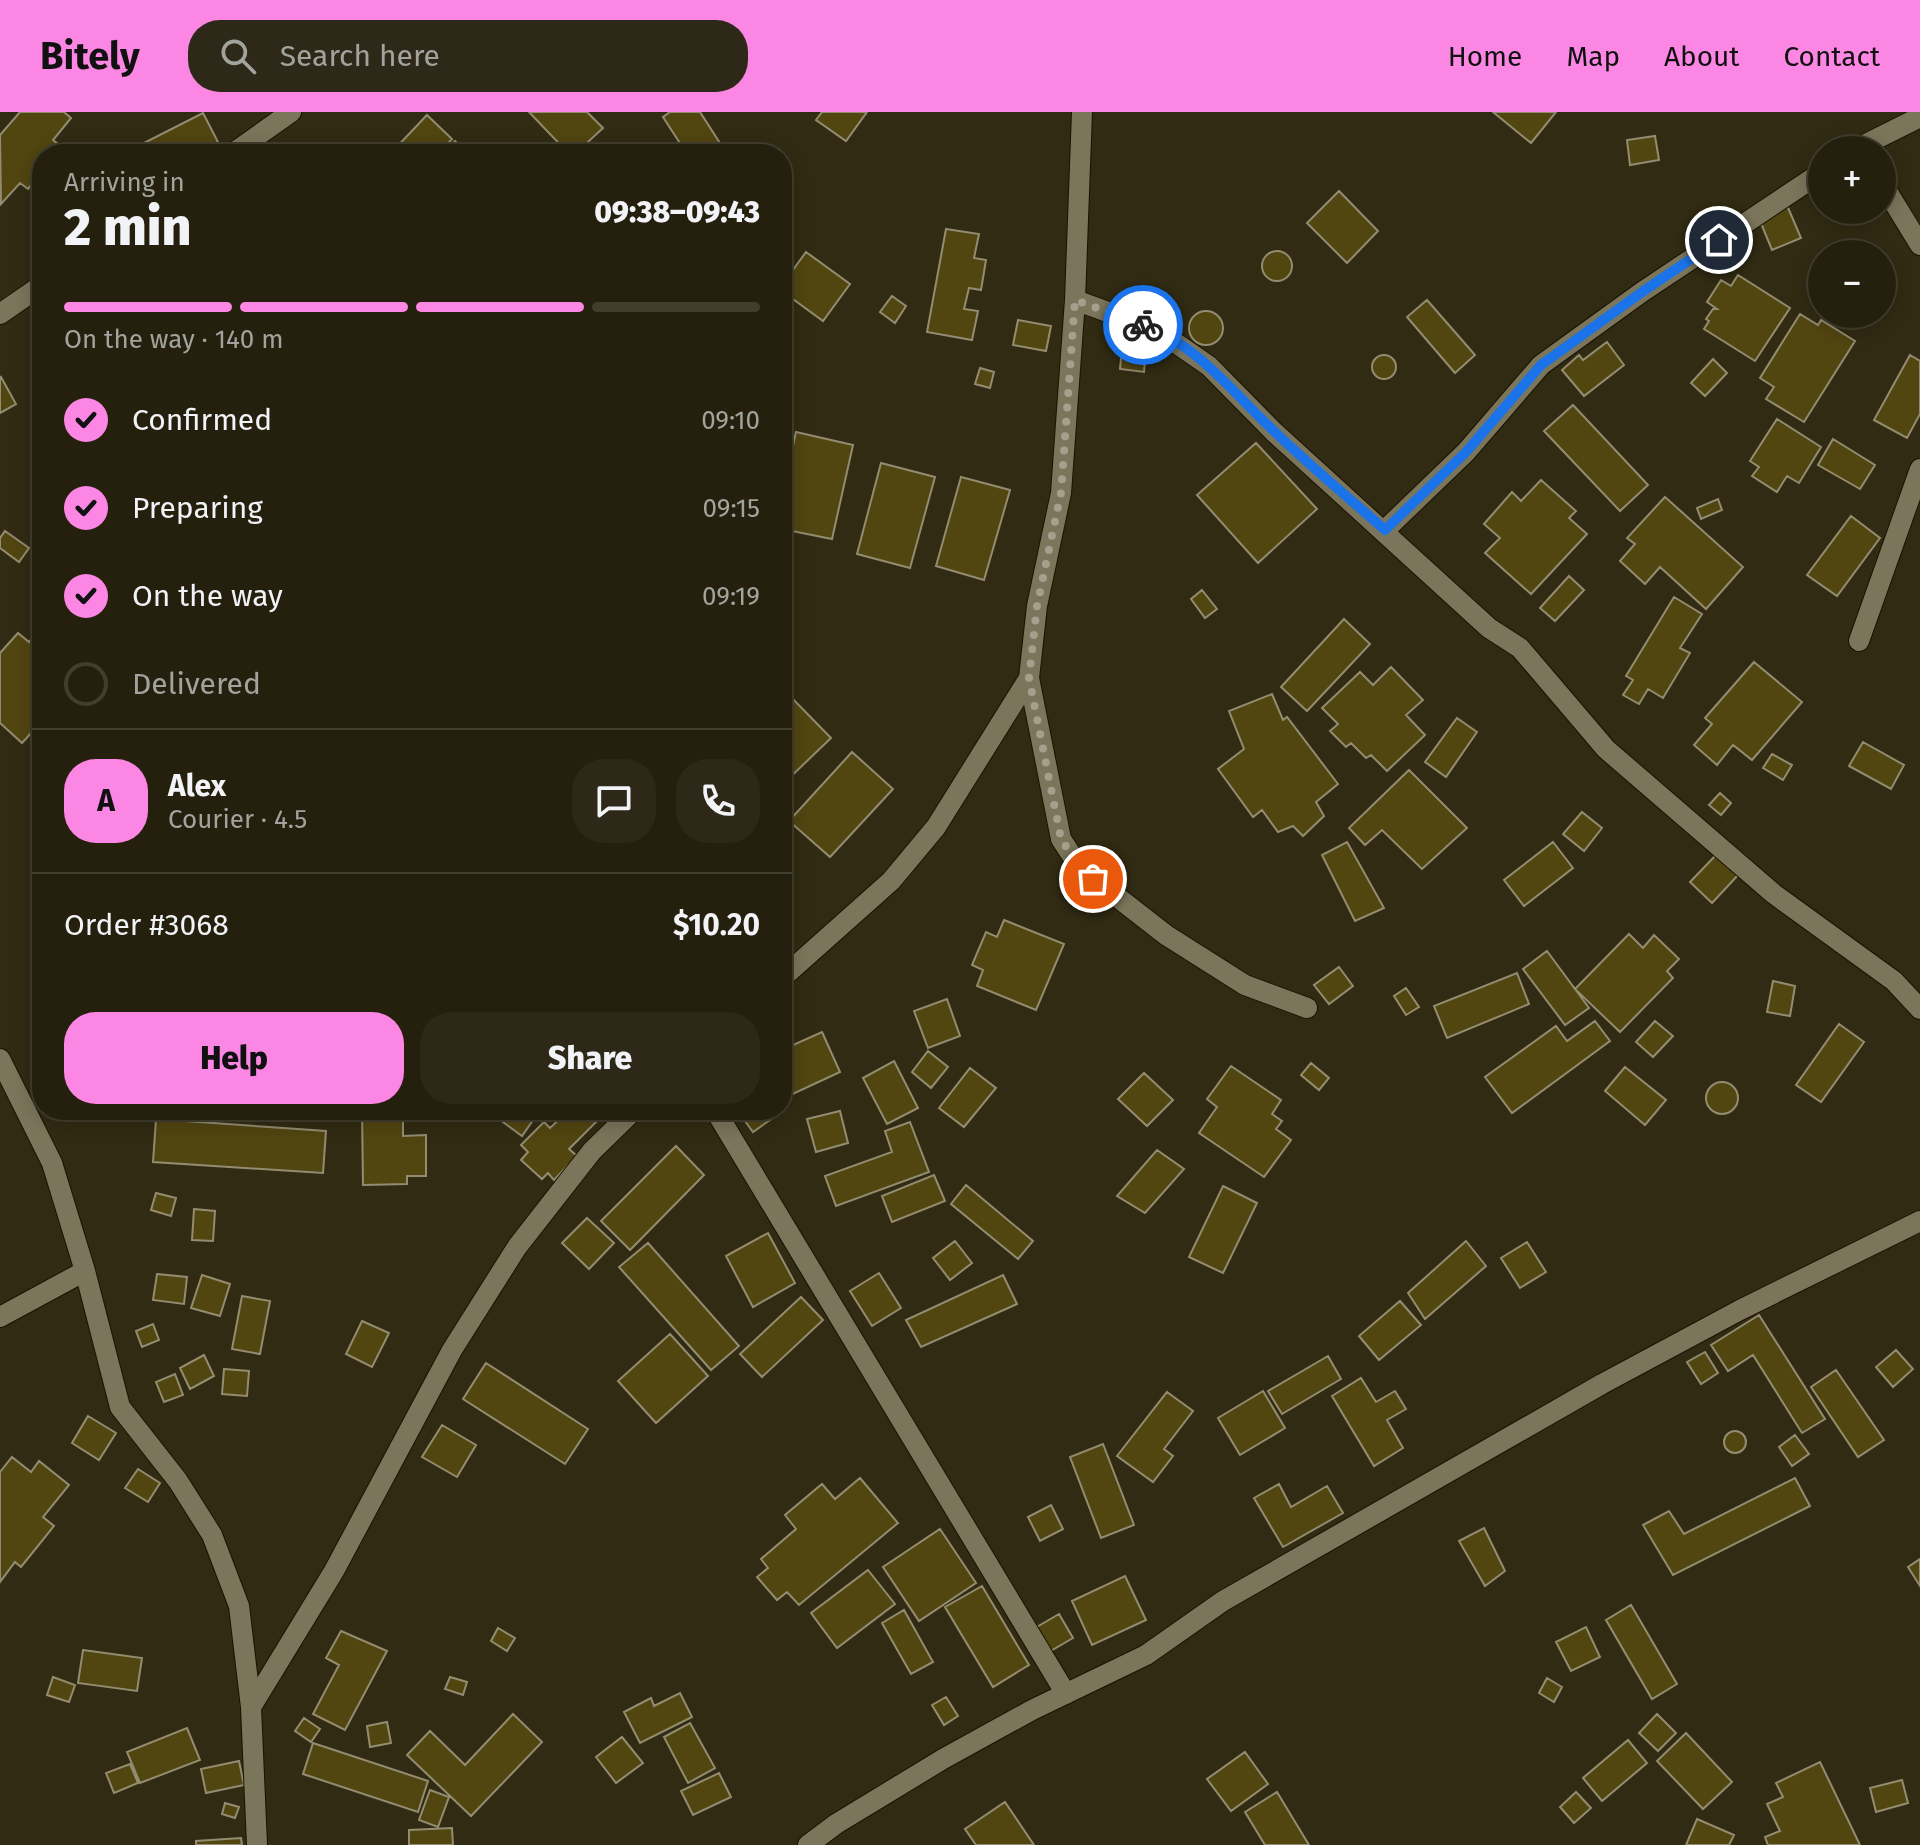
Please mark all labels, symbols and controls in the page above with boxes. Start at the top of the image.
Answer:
search box [188,20,748,92]
text: Bitely [40,33,140,79]
icon: search [216,34,260,78]
text: Search here [280,38,440,74]
text: Home [1448,40,1522,73]
text: Map [1566,40,1620,73]
text: About [1664,40,1739,73]
text: Contact [1783,40,1880,73]
map controls [1808,136,1896,328]
button: + [1808,136,1896,224]
text: Arriving in [64,167,185,198]
text: 09:38–09:43 [594,194,760,230]
text: 2 min [64,196,191,259]
pin [1685,206,1753,274]
icon: home [1697,218,1741,262]
button: − [1808,240,1896,328]
courier [1103,285,1183,365]
icon: bike [1121,303,1165,347]
text: On the way · 140 m [64,324,283,355]
icon: check [64,398,108,442]
text: Confirmed [132,402,272,438]
text: 09:10 [701,405,760,436]
icon: check [64,486,108,530]
text: Preparing [132,490,263,526]
text: 09:15 [703,493,760,524]
icon: check [64,574,108,618]
text: On the way [132,578,283,614]
text: 09:19 [702,581,760,612]
text: Delivered [132,666,261,702]
button: chat [572,759,656,843]
button: phone [676,759,760,843]
text: Alex [168,768,226,804]
text: A [97,783,115,819]
text: Courier · 4.5 [168,804,307,835]
pin [1059,845,1127,913]
icon: bag [1071,857,1115,901]
text: Order #3068 [64,907,229,943]
text: $10.20 [673,907,760,943]
button: Help [64,1012,404,1104]
button: Share [420,1012,760,1104]

